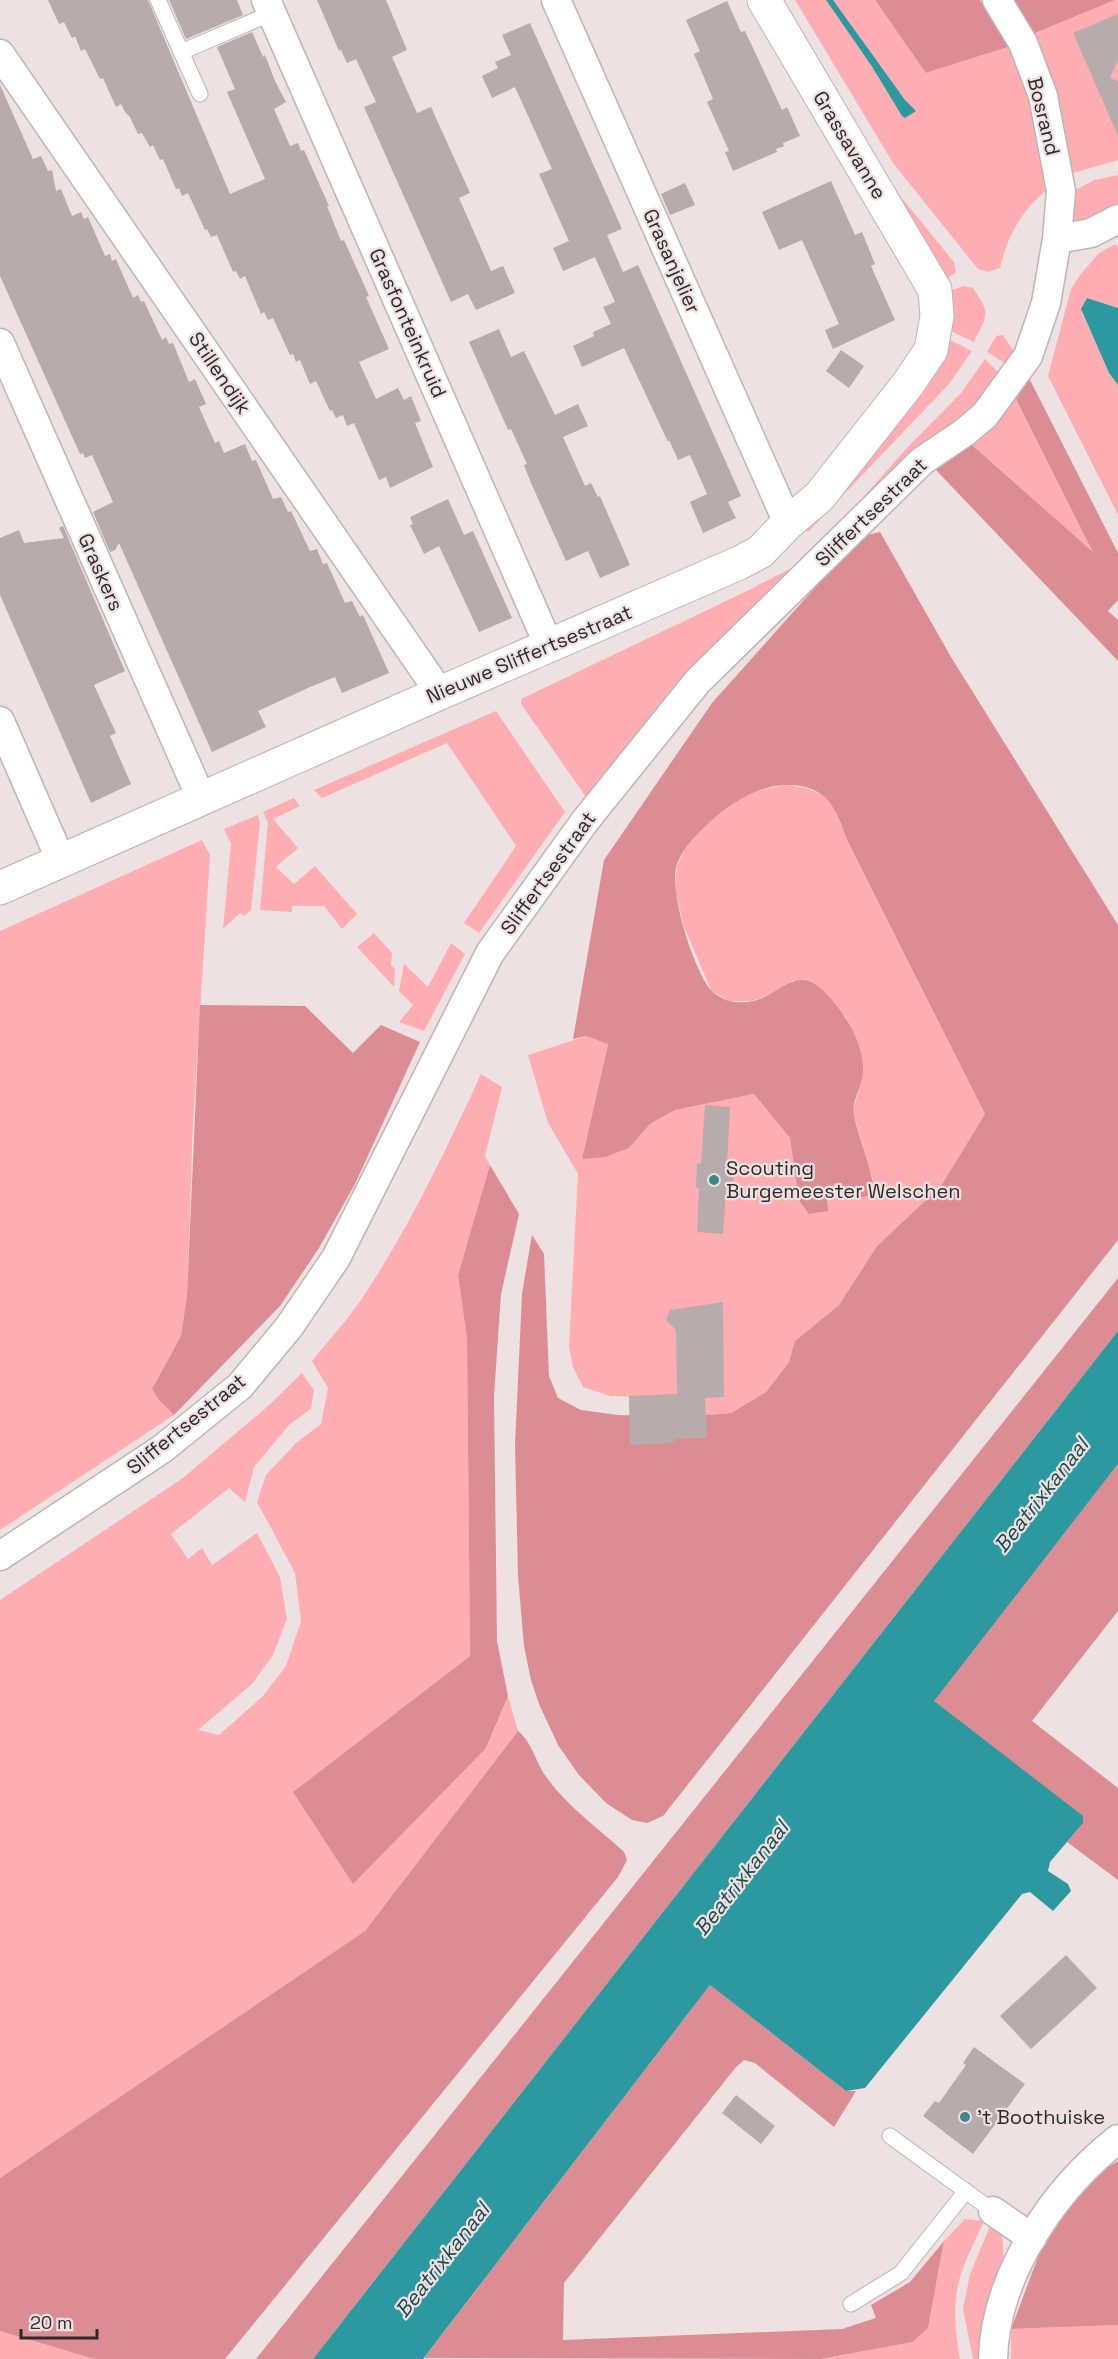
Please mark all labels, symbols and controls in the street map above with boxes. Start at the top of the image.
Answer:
street label: Bosrand [1022,74,1066,158]
street label: Grassavanne [807,86,893,204]
street label: Grasanjelier [637,205,707,317]
street label: Grasfonteinkruid [363,244,453,402]
street label: Stillendijk [183,327,257,419]
street label: Sliffertsestraat [809,452,933,572]
street label: Graskers [72,529,130,615]
street label: Nieuwe Sliffertsestraat [422,599,636,709]
street label: Sliffertsestraat [495,806,601,940]
place label: Scouting Burgemeester Welschen [726,1155,961,1204]
marker: Scouting Burgemeester Welschen [707,1173,721,1187]
street label: Sliffertsestraat [121,1368,251,1480]
water label: Beatrixkanaal [988,1430,1096,1558]
water label: Beatrixkanaal [688,1813,796,1941]
place label: 't Boothuiske [977,2104,1105,2130]
marker: 't Boothuiske [958,2110,972,2124]
water label: Beatrixkanaal [389,2195,497,2323]
scale bar [21,2302,98,2340]
text: 20 m [30,2311,73,2334]

